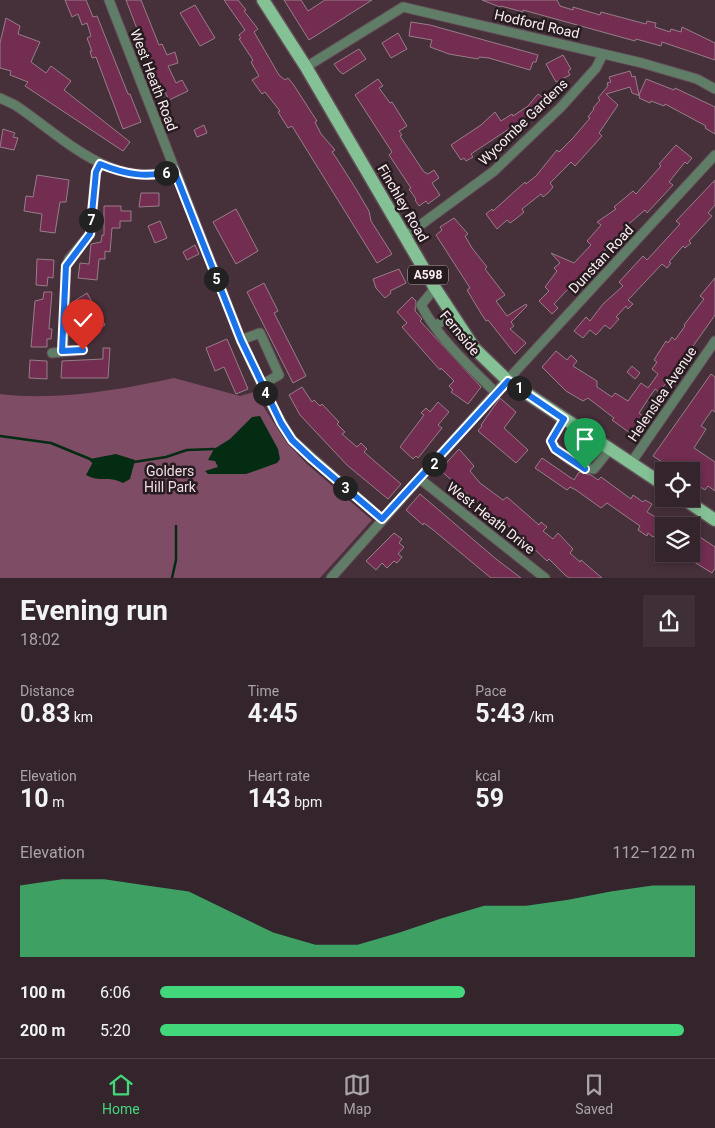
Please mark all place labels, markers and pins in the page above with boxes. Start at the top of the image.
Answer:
pin: 6 [154,160,178,186]
pin: 7 [78,208,104,232]
pin: 5 [204,266,228,292]
pin [62,299,104,350]
pin: 1 [506,376,532,400]
pin: 4 [252,380,278,406]
pin [564,418,606,469]
pin: 2 [422,452,446,476]
pin: 3 [332,476,358,500]

